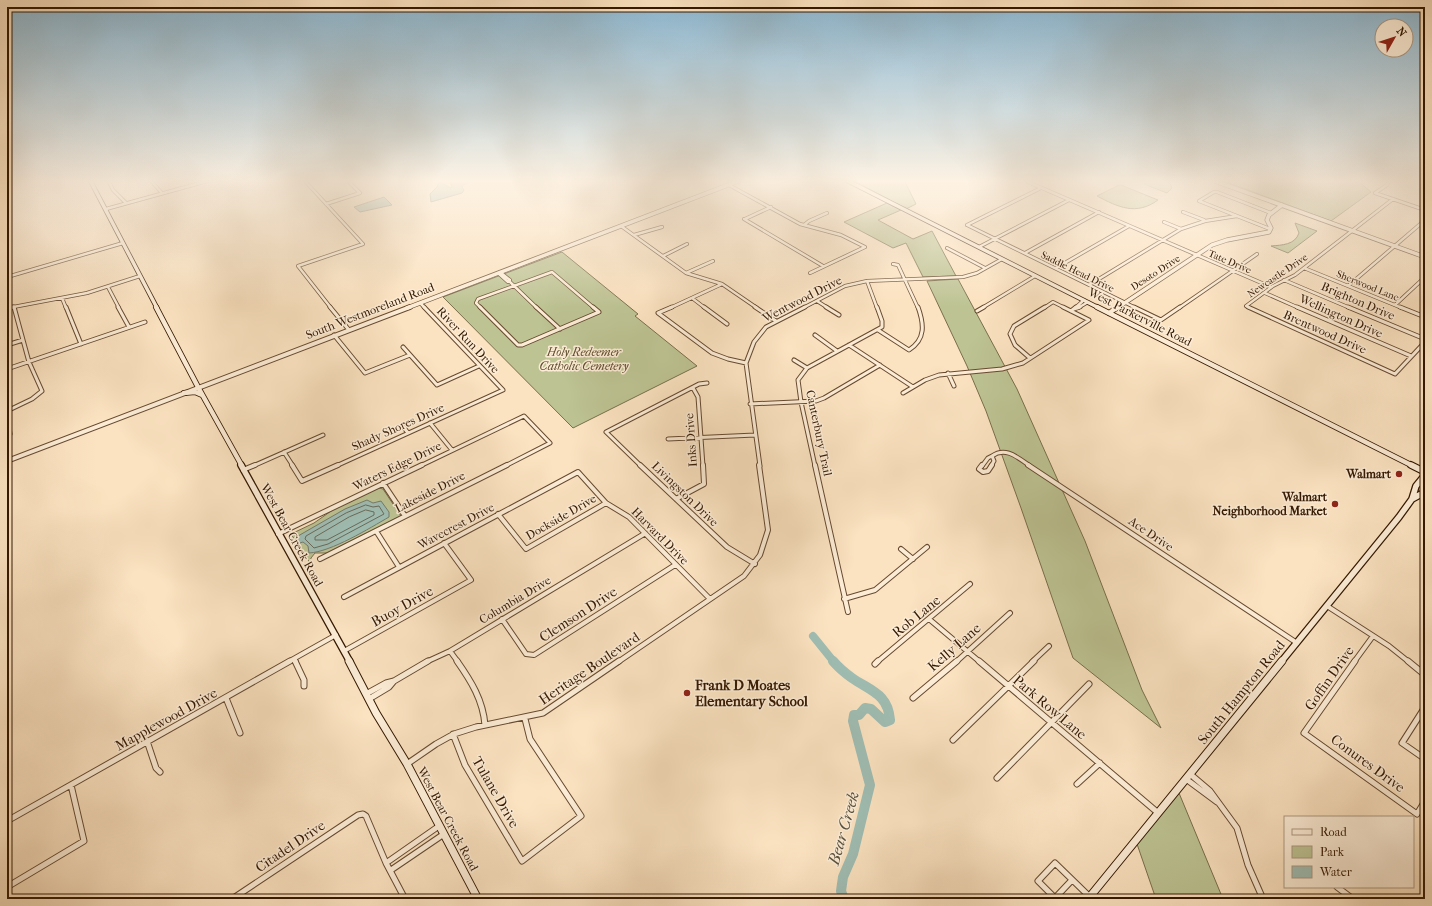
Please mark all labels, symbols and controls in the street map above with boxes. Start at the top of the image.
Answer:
north arrow [1374,18,1414,58]
text: N [1394,25,1409,40]
street label: Tate Drive [1206,247,1253,276]
street label: Saddle Head Drive [1039,249,1116,295]
street label: Newcastle Drive [1245,251,1310,300]
street label: Desoto Drive [1129,252,1183,293]
street label: Sherwood Lane [1335,268,1401,304]
street label: Wentwood Drive [759,273,844,326]
street label: Brighton Drive [1319,279,1397,323]
street label: South Westmoreland Road [304,280,437,342]
street label: West Parkerville Road [1085,284,1194,349]
street label: Wellington Drive [1296,291,1385,341]
street label: River Run Drive [434,304,502,376]
street label: Brentwood Drive [1281,307,1369,357]
park label: Holy Redeemer Catholic Cemetery [539,345,630,373]
street label: Canterbury Trail [803,389,835,478]
street label: Shady Shores Drive [349,400,447,454]
street label: Inks Drive [682,412,700,467]
street label: Waters Edge Drive [349,438,444,494]
street label: Livingston Drive [649,459,721,529]
place label: Walmart [1345,467,1392,481]
street label: Lakeside Drive [393,468,468,516]
marker: Walmart [1394,469,1404,479]
street label: West Bear Creek Road [257,480,326,589]
place label: Walmart Neighborhood Market [1213,490,1328,519]
street label: Dockside Drive [523,491,599,543]
marker: Walmart Neighborhood Market [1330,499,1340,509]
street label: Wavecrest Drive [414,500,497,553]
street label: Harvard Drive [629,505,691,567]
street label: Ace Drive [1125,513,1176,554]
street label: Columbia Drive [477,573,553,627]
street label: Buoy Drive [368,582,436,630]
street label: Clemson Drive [536,583,620,646]
street label: Rob Lane [889,592,944,641]
street label: Kelly Lane [924,620,984,675]
street label: Heritage Boulevard [536,628,643,708]
street label: South Hampton Road [1194,637,1289,748]
street label: Goffin Drive [1301,643,1358,714]
street label: Park Row Lane [1009,672,1090,743]
place label: Frank D Moates Elementary School [694,677,808,710]
street label: Mapplewood Drive [112,684,220,755]
marker: Frank D Moates Elementary School [682,688,692,698]
street label: Conures Drive [1327,731,1408,796]
street label: Tulane Drive [468,754,523,831]
street label: West Bear Creek Road [414,764,482,874]
water label: Bear Creek [824,789,863,868]
legend [1284,816,1414,888]
street label: Citadel Drive [252,817,328,876]
text: Road [1320,825,1347,839]
text: Park [1320,845,1345,859]
text: Water [1319,865,1353,879]

